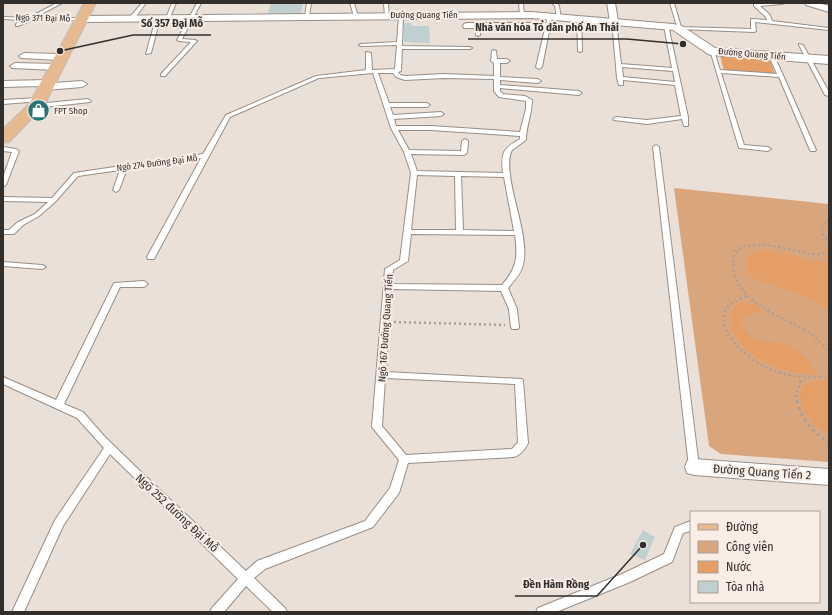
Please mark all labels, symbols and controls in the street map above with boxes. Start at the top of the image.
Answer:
street label: Đường Quang Tiến [390,9,458,20]
callout: Số 357 Đại Mỗ [133,12,211,35]
street label: Ngõ 371 Đại Mỗ [16,13,71,23]
text: Số 357 Đại Mỗ [141,16,203,30]
callout: Nhà văn hóa Tổ dân phố An Thái [468,16,627,39]
text: Nhà văn hóa Tổ dân phố An Thái [475,20,619,34]
street label: Đường Quang Tiến [718,45,786,62]
shop icon: FPT Shop [26,98,52,124]
place label: FPT Shop [54,106,88,116]
street label: Ngõ 274 Đường Đại Mỗ [116,153,198,173]
street label: Ngõ 167 Đường Quang Tiến [375,274,396,383]
street label: Đường Quang Tiến 2 [713,461,812,482]
street label: Ngõ 252 đường Đại Mỗ [133,470,222,555]
legend [690,511,820,603]
text: Đường [726,520,758,534]
text: Công viên [726,540,774,554]
text: Nước [726,560,751,574]
callout: Đền Hàm Rồng [515,573,597,596]
text: Đền Hàm Rồng [523,578,590,591]
text: Tòa nhà [726,580,764,594]

